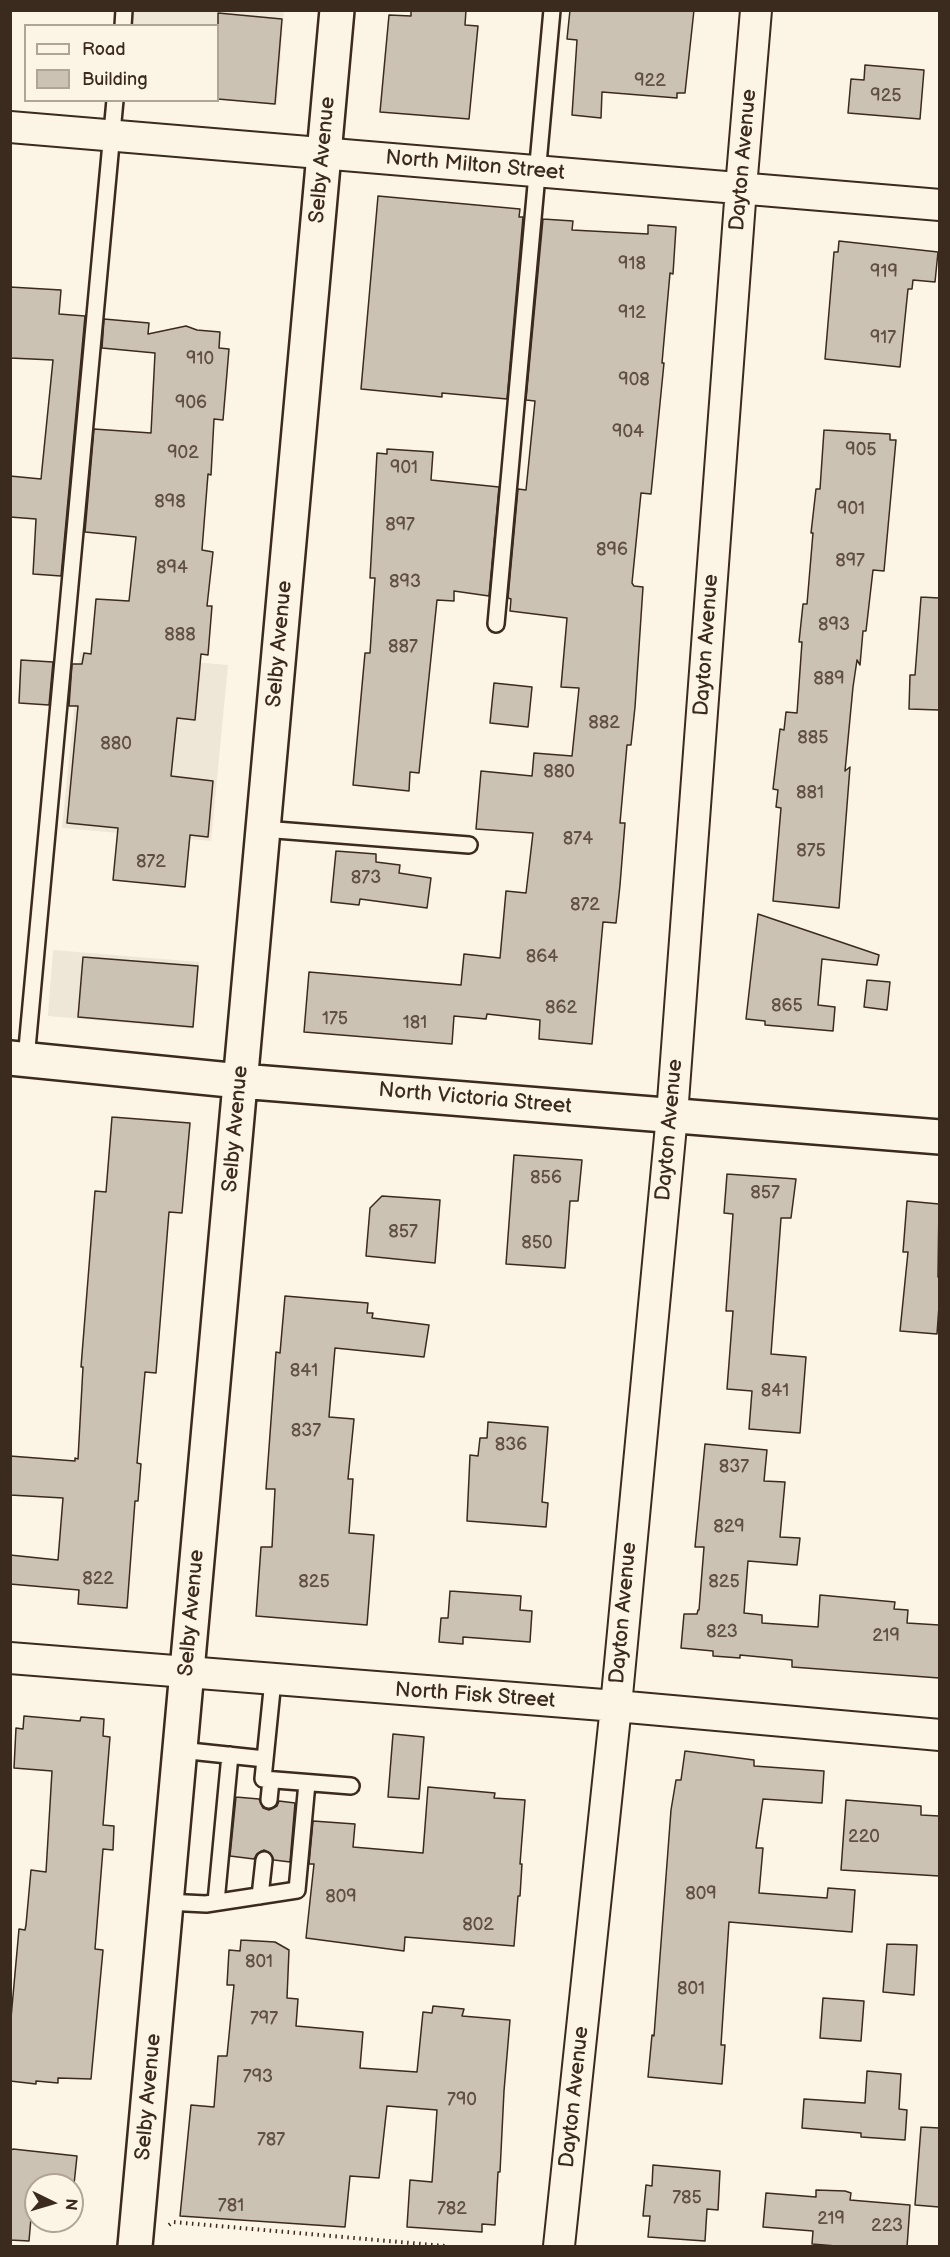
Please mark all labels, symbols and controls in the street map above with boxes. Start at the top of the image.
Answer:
legend [24,24,219,102]
text: Road [82,39,126,60]
text: Building [82,69,148,90]
house number: 922 [634,70,666,92]
house number: 925 [870,85,902,107]
street label: Dayton Avenue [725,88,763,232]
street label: Selby Avenue [305,96,341,224]
street label: North Milton Street [384,146,566,186]
house number: 918 [618,253,646,275]
house number: 919 [870,261,898,283]
house number: 912 [618,302,646,324]
house number: 917 [870,327,896,349]
house number: 910 [186,348,214,370]
house number: 908 [618,369,650,391]
house number: 906 [175,392,207,414]
house number: 904 [612,421,644,443]
house number: 905 [845,439,877,461]
house number: 902 [167,442,199,464]
house number: 901 [390,457,418,479]
house number: 898 [154,491,186,513]
house number: 901 [837,498,865,520]
house number: 897 [385,514,415,536]
house number: 896 [596,539,628,561]
house number: 897 [835,550,865,572]
house number: 894 [156,557,188,579]
house number: 893 [389,571,421,593]
street label: Dayton Avenue [689,573,725,717]
street label: Selby Avenue [262,580,298,708]
house number: 893 [818,614,850,636]
house number: 888 [164,624,196,646]
house number: 887 [388,636,418,658]
house number: 889 [813,668,845,690]
house number: 882 [588,712,620,734]
house number: 885 [797,727,829,749]
house number: 880 [100,733,132,755]
house number: 880 [543,761,575,783]
house number: 881 [796,782,824,804]
house number: 874 [563,828,593,850]
house number: 875 [796,840,826,862]
house number: 872 [136,851,166,873]
house number: 873 [351,867,381,889]
house number: 872 [570,894,600,916]
house number: 864 [526,946,558,968]
house number: 865 [771,995,803,1017]
house number: 862 [545,997,577,1019]
house number: 175 [322,1008,348,1030]
house number: 181 [403,1012,427,1034]
street label: Dayton Avenue [651,1058,689,1202]
street label: Selby Avenue [218,1065,254,1193]
street label: North Victoria Street [377,1078,573,1120]
house number: 856 [530,1167,562,1189]
house number: 857 [750,1182,780,1204]
house number: 857 [388,1221,418,1243]
house number: 850 [521,1232,553,1254]
house number: 841 [290,1360,318,1382]
house number: 841 [761,1380,789,1402]
house number: 837 [291,1420,321,1442]
house number: 836 [495,1434,527,1456]
house number: 837 [719,1456,749,1478]
house number: 829 [713,1516,745,1538]
street label: Dayton Avenue [605,1541,643,1685]
street label: Selby Avenue [174,1549,210,1677]
house number: 822 [82,1568,114,1590]
house number: 825 [298,1571,330,1593]
house number: 825 [708,1571,740,1593]
house number: 823 [706,1621,738,1643]
house number: 219 [872,1625,900,1647]
street label: North Fisk Street [394,1678,556,1714]
house number: 220 [848,1826,880,1848]
house number: 809 [685,1883,717,1905]
house number: 809 [325,1886,357,1908]
house number: 802 [462,1914,494,1936]
house number: 801 [245,1951,273,1973]
house number: 801 [677,1978,705,2000]
house number: 797 [250,2008,278,2030]
street label: Dayton Avenue [555,2025,595,2169]
street label: Selby Avenue [131,2033,167,2161]
house number: 793 [243,2066,273,2088]
house number: 790 [447,2089,477,2111]
house number: 787 [257,2129,285,2151]
north arrow [24,2173,84,2233]
house number: 785 [672,2187,702,2209]
house number: 781 [218,2195,244,2217]
text: N [60,2198,80,2211]
house number: 782 [437,2198,467,2220]
house number: 219 [817,2208,845,2230]
house number: 223 [871,2215,903,2237]

